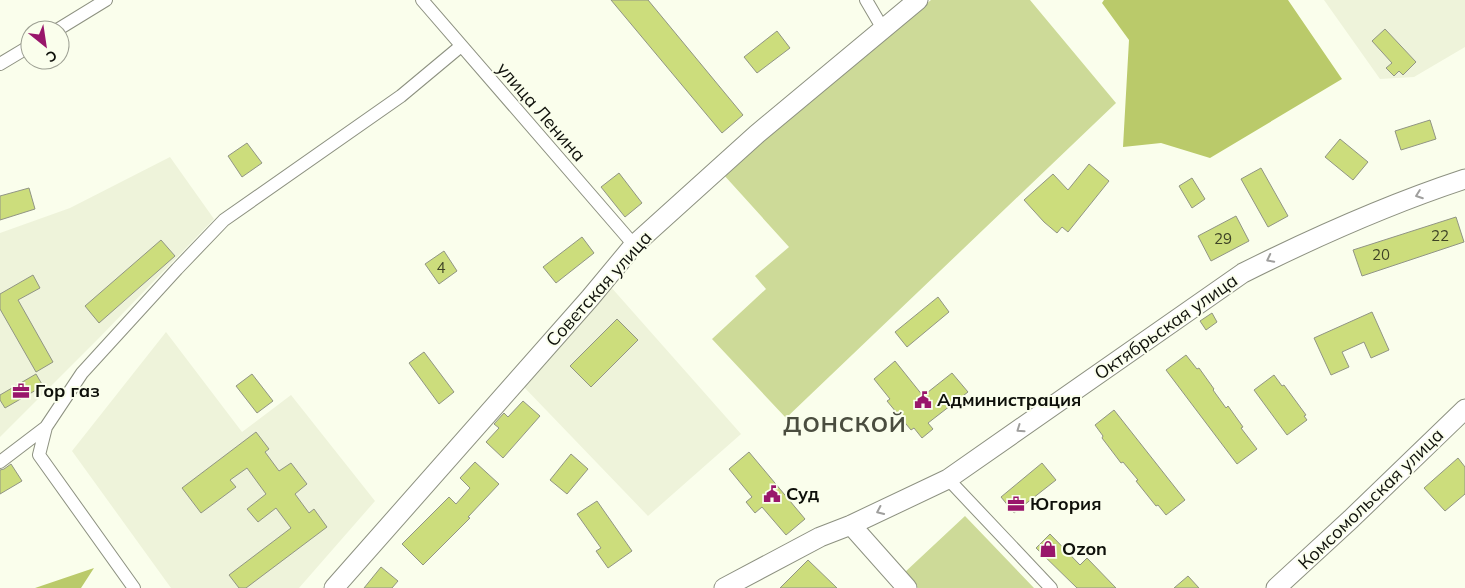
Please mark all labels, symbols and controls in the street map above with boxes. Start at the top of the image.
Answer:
north arrow [20,20,70,70]
text: С [43,46,60,66]
street label: улица Ленина [492,57,591,166]
one-way arrow [1415,189,1424,199]
street label: Советская улица [541,226,657,351]
house number: 22 [1431,226,1449,245]
house number: 29 [1214,229,1232,248]
house number: 20 [1372,245,1390,264]
one-way arrow [1266,253,1275,263]
house number: 4 [436,258,446,277]
street label: Октябрьская улица [1090,268,1242,385]
place label: Гор газ [35,379,100,402]
office icon: Гор газ [11,381,31,401]
place label: Администрация [937,388,1081,411]
public building icon: Администрация [913,390,933,410]
district label: ДОНСКОЙ [783,410,907,438]
one-way arrow [1016,423,1025,432]
street label: Комсомольская улица [1293,423,1448,574]
place label: Суд [786,482,820,505]
public building icon: Суд [762,484,782,504]
place label: Югория [1030,492,1101,515]
office icon: Югория [1006,494,1026,514]
one-way arrow [876,505,885,515]
place label: Ozon [1062,537,1107,560]
shop icon: Ozon [1038,539,1058,559]

